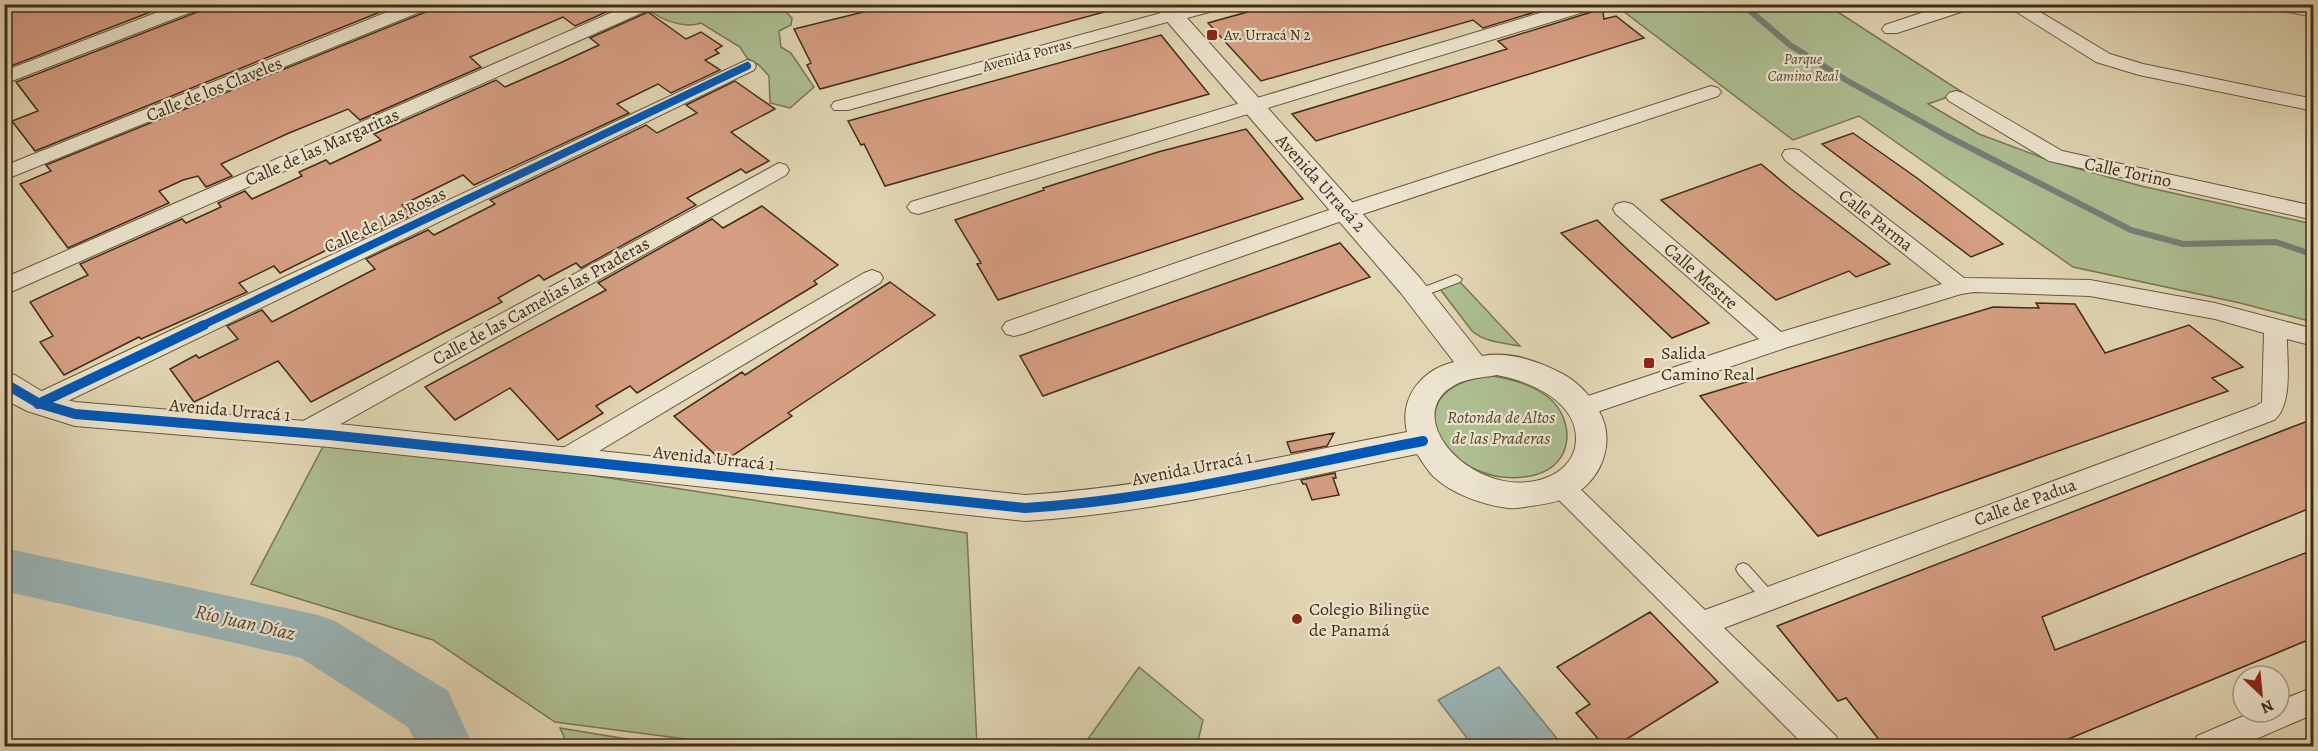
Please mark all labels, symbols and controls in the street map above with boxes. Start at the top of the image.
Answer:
place label: Av. Urracá N 2 [1223,25,1311,45]
marker: Av. Urracá N 2 [1205,28,1219,42]
street label: Avenida Porras [979,33,1074,77]
park label: Parque Camino Real [1767,49,1839,86]
street label: Calle de los Claveles [142,51,286,127]
street label: Calle de las Margaritas [241,102,403,192]
street label: Avenida Urracá 2 [1270,128,1372,238]
street label: Calle Torino [2082,151,2174,193]
street label: Calle de Las Rosas [320,181,450,259]
street label: Calle Parma [1834,183,1919,257]
street label: Calle de las Camelias las Praderas [428,231,654,371]
street label: Calle Mestre [1659,237,1743,315]
place label: Salida Camino Real [1661,341,1755,386]
marker: Salida Camino Real [1642,356,1656,370]
street label: Avenida Urracá 1 [167,393,292,427]
park label: Rotonda de Altos de las Praderas [1447,405,1555,450]
street label: Avenida Urracá 1 [651,440,776,476]
street label: Avenida Urracá 1 [1129,445,1254,492]
street label: Calle de Padua [1971,472,2080,532]
place label: Colegio Bilingüe de Panamá [1309,597,1430,642]
water label: Río Juan Díaz [192,598,298,647]
marker: Colegio Bilingüe de Panamá [1290,612,1304,626]
north arrow [2231,664,2291,724]
text: N [2257,694,2277,719]

